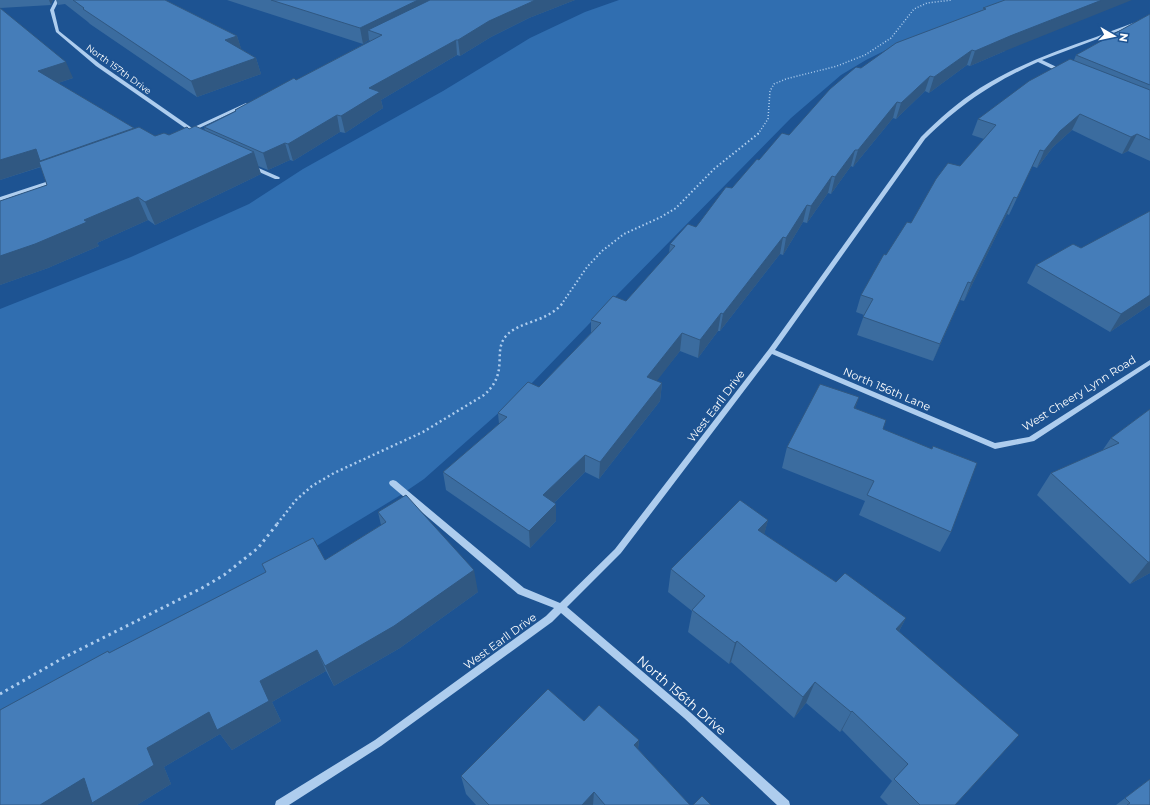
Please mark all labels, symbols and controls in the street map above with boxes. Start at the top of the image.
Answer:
north arrow [1094,16,1134,56]
text: N [1116,32,1131,43]
street label: North 157th Drive [84,42,154,97]
street label: West Cheery Lynn Road [1019,352,1139,434]
street label: North 156th Lane [841,364,933,414]
street label: West Earll Drive [684,367,748,445]
street label: West Earll Drive [461,610,539,672]
street label: North 156th Drive [634,652,730,738]

